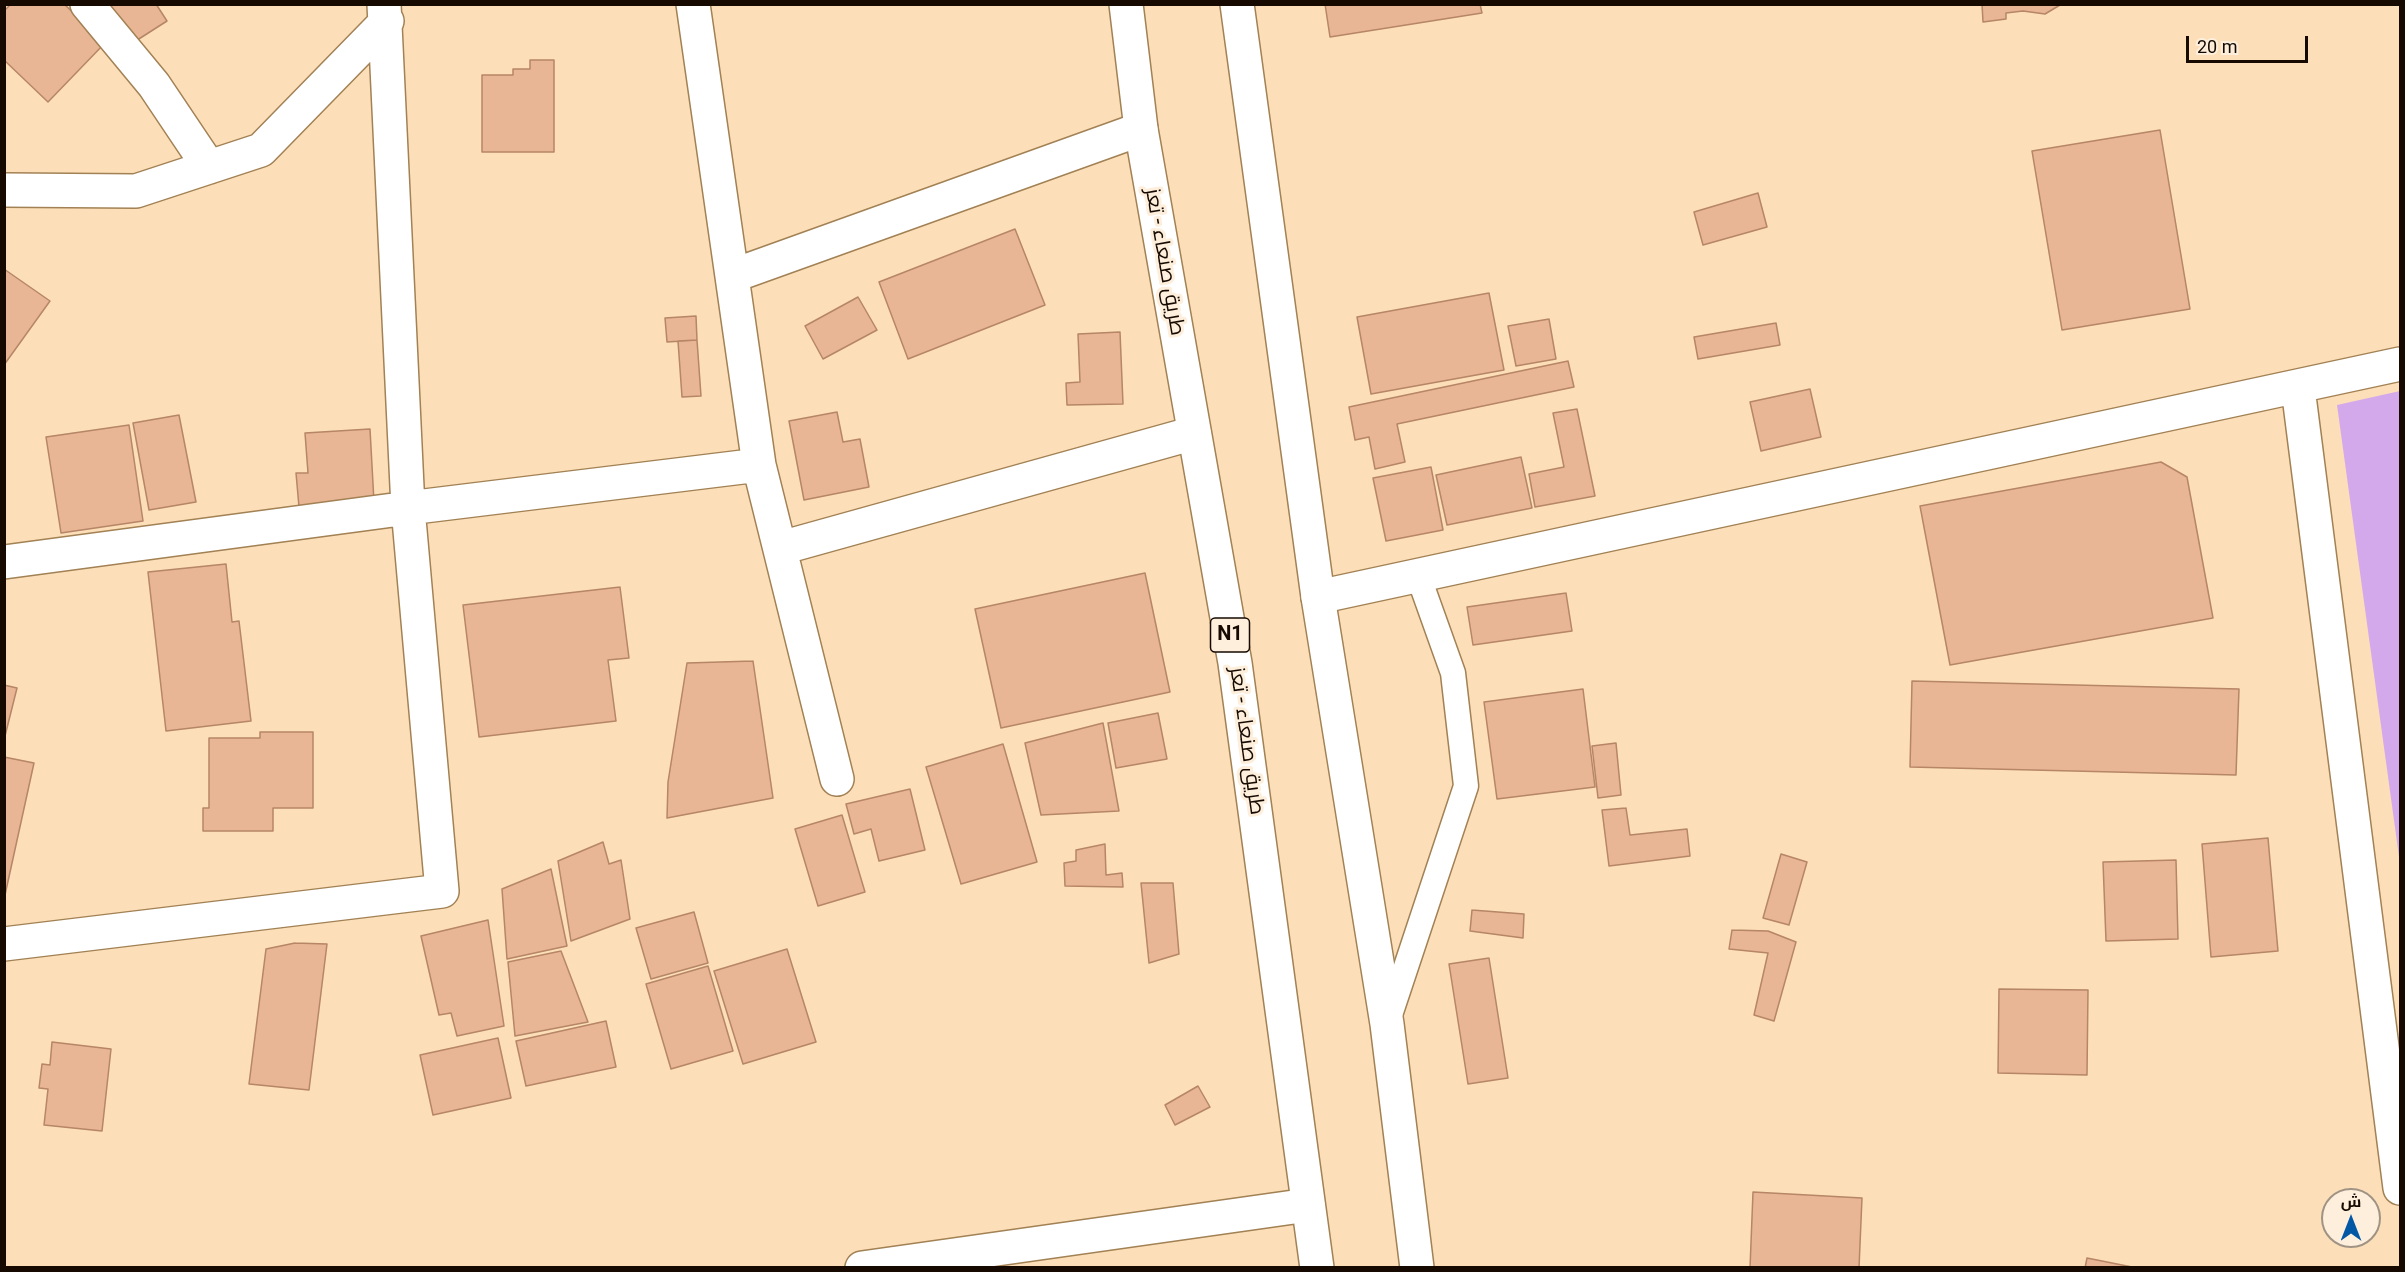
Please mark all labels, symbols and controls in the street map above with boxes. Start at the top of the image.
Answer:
scale bar [2189,24,2310,62]
text: 20 m [2197,36,2237,57]
street label: طريق صنعاء - تعز [1139,186,1189,338]
road number: N1 [1210,618,1250,652]
street label: طريق صنعاء - تعز [1223,665,1269,817]
north arrow [2321,1188,2381,1248]
text: ش [2341,1192,2361,1211]

